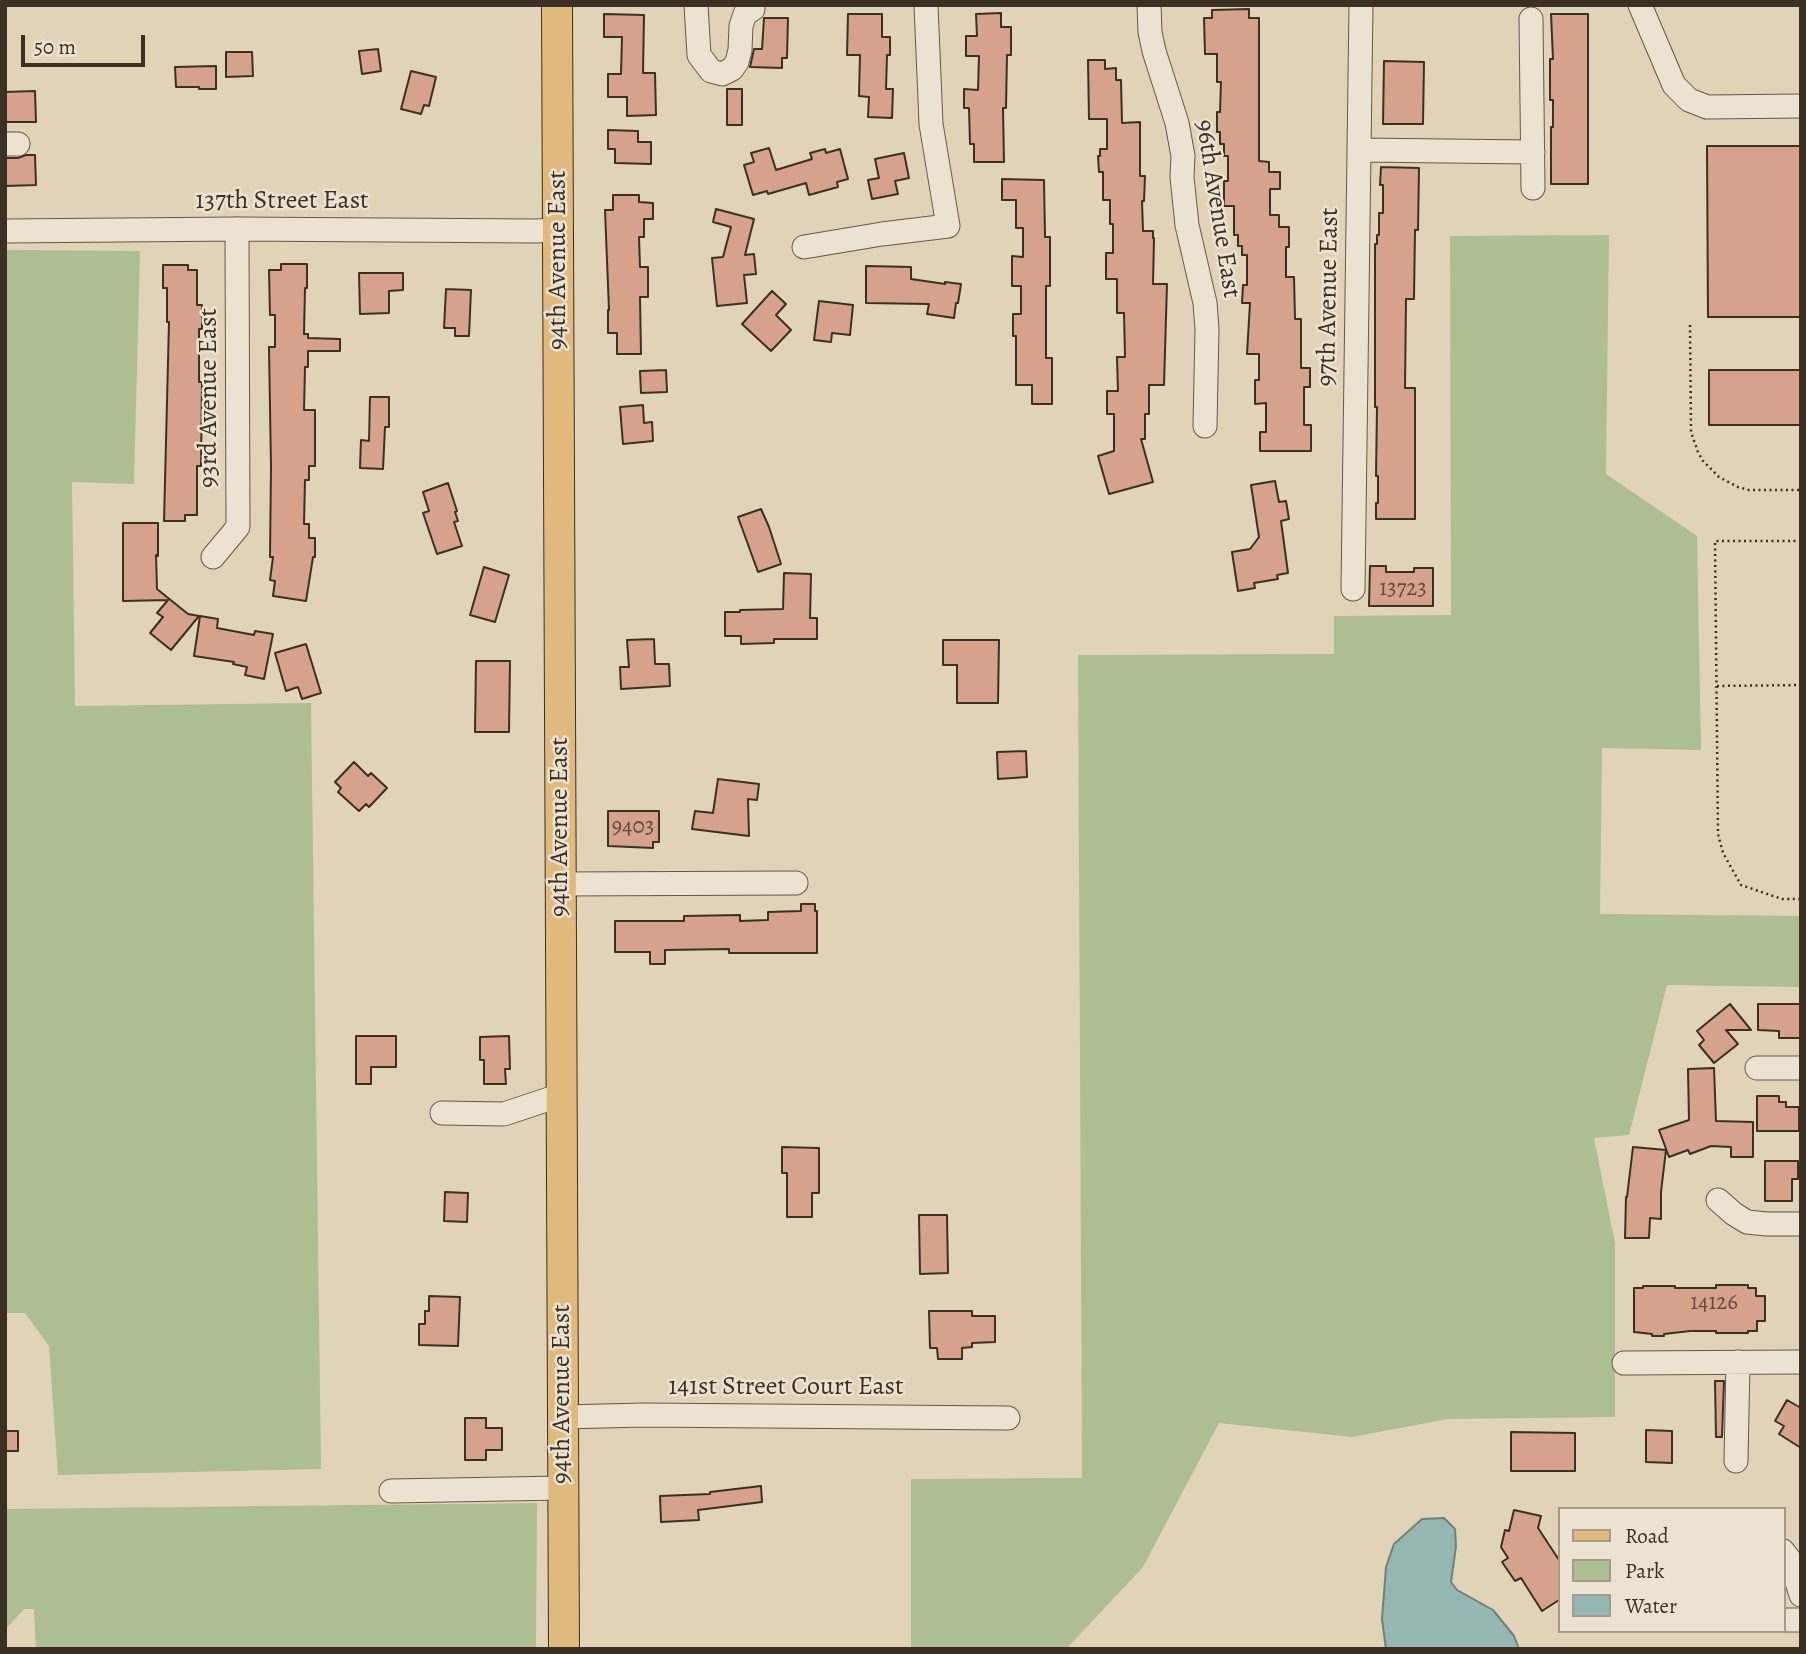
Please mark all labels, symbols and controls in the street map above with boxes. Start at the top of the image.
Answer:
scale bar [24,21,149,65]
text: 50 m [34,33,76,61]
street label: 96th Avenue East [1188,118,1246,300]
street label: 94th Avenue East [543,170,575,350]
street label: 137th Street East [195,186,369,218]
street label: 97th Avenue East [1312,207,1346,387]
street label: 93rd Avenue East [194,308,226,488]
house number: 13723 [1379,575,1427,603]
street label: 94th Avenue East [545,737,577,917]
house number: 9403 [612,813,654,841]
house number: 14126 [1690,1289,1738,1317]
street label: 94th Avenue East [547,1304,579,1484]
street label: 141st Street Court East [668,1372,904,1404]
legend [1558,1507,1785,1633]
text: Road [1625,1522,1669,1550]
text: Park [1625,1557,1664,1585]
text: Water [1625,1592,1677,1620]

